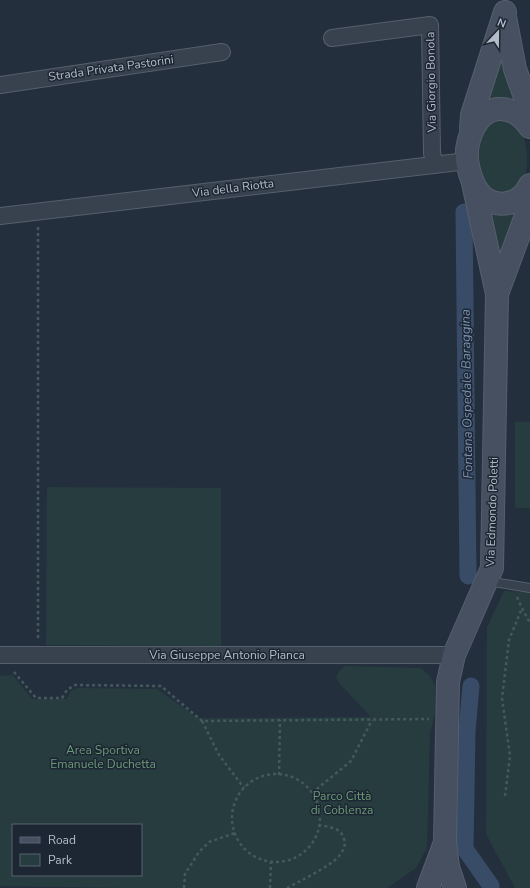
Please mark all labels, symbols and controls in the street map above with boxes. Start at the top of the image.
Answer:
north arrow [478,12,518,52]
text: N [495,15,508,32]
street label: Via Giorgio Bonola [422,32,440,133]
street label: Strada Privata Pastorini [47,51,175,85]
street label: Via della Riotta [190,175,275,201]
water label: Fontana Ospedale Baraggina [457,309,477,479]
street label: Via Edmondo Poletti [482,457,502,568]
street label: Via Giuseppe Antonio Pianca [148,647,305,663]
park label: Area Sportiva Emanuele Duchetta [50,742,156,772]
park label: Parco Città di Coblenza [311,788,373,818]
legend [12,824,142,876]
text: Road [48,832,76,848]
text: Park [48,852,73,868]

